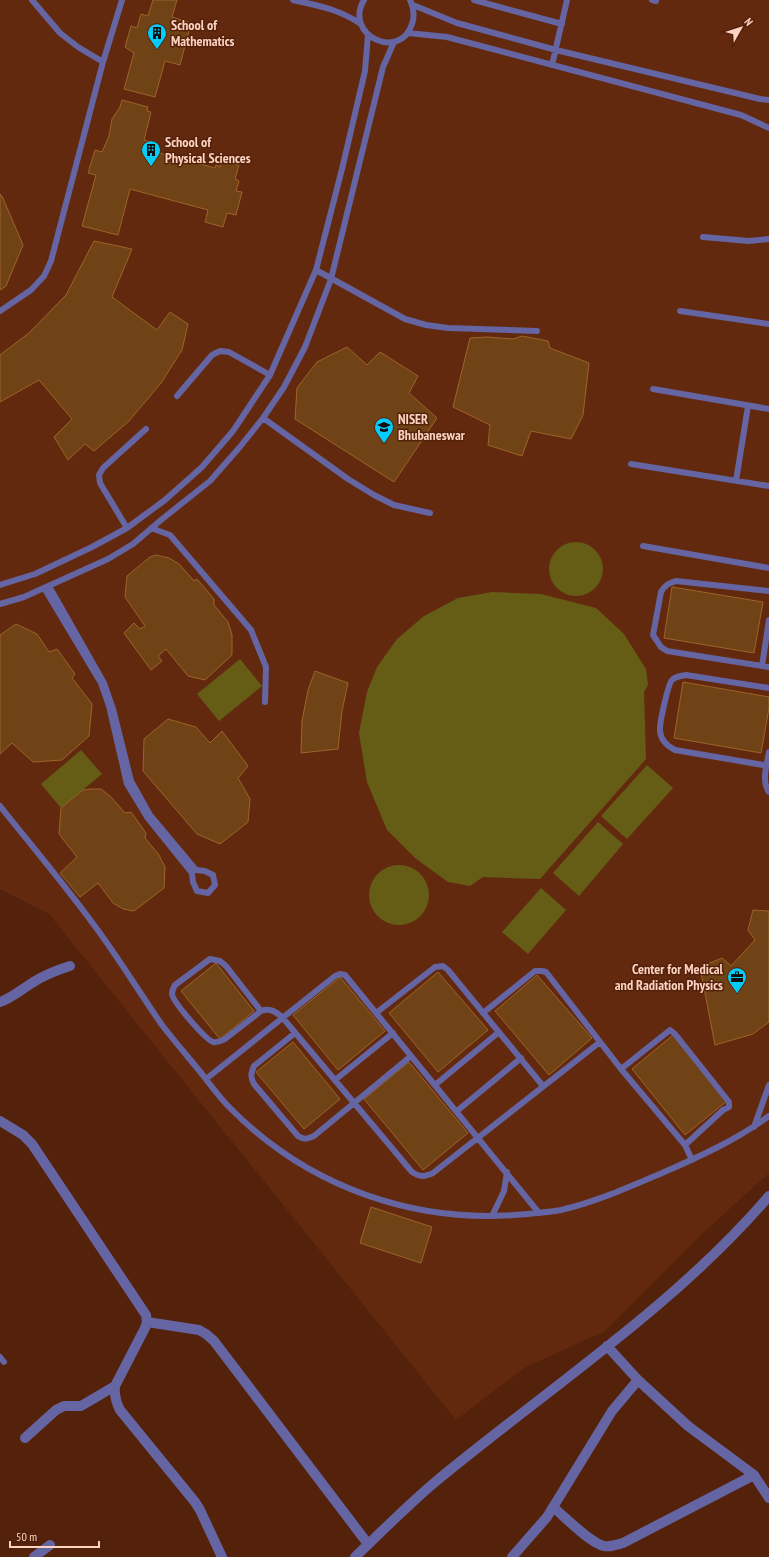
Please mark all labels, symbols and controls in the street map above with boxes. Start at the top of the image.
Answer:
north arrow [721,8,761,48]
text: N [741,15,756,28]
place label: School of Mathematics [171,16,235,50]
building icon: School of Mathematics [146,22,168,50]
place label: School of Physical Sciences [165,133,251,167]
building icon: School of Physical Sciences [140,139,162,167]
place label: NISER Bhubaneswar [398,410,466,444]
school or university icon: NISER Bhubaneswar [373,416,395,444]
place label: Center for Medical and Radiation Physics [615,960,724,994]
office icon: Center for Medical and Radiation Physics [726,966,748,994]
scale bar [10,1523,99,1549]
text: 50 m [16,1529,37,1544]

